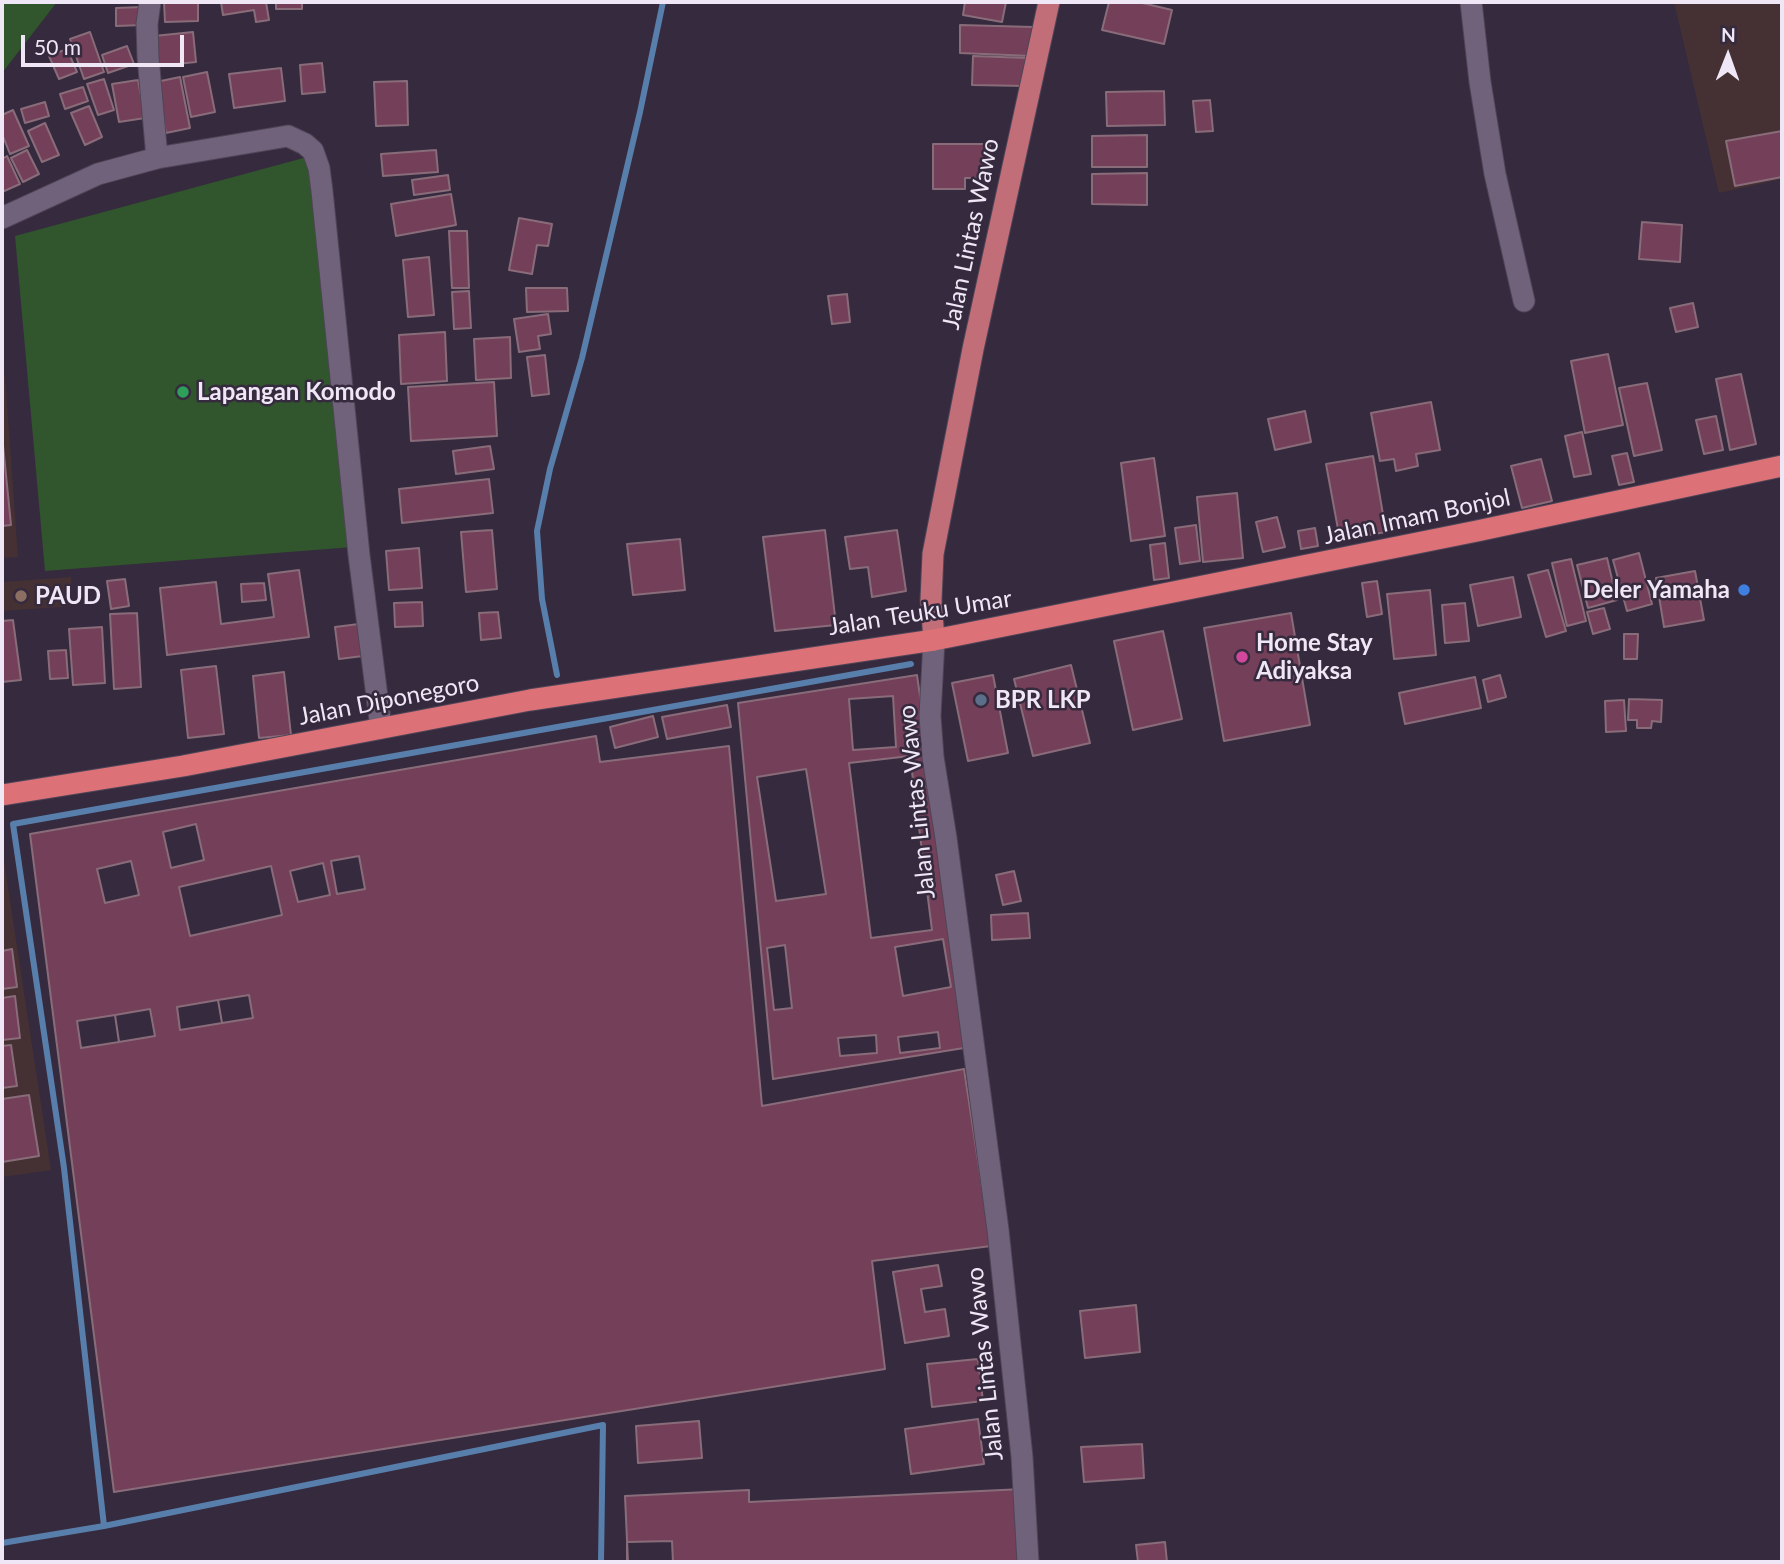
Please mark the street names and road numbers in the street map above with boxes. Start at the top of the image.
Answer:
street label: Jalan Lintas Wawo [937,136,1005,332]
street label: Jalan Imam Bonjol [1321,483,1513,551]
street label: Jalan Teuku Umar [826,584,1014,642]
street label: Jalan Diponegoro [296,668,482,732]
street label: Jalan Lintas Wawo [893,704,941,900]
street label: Jalan Lintas Wawo [961,1266,1009,1462]

